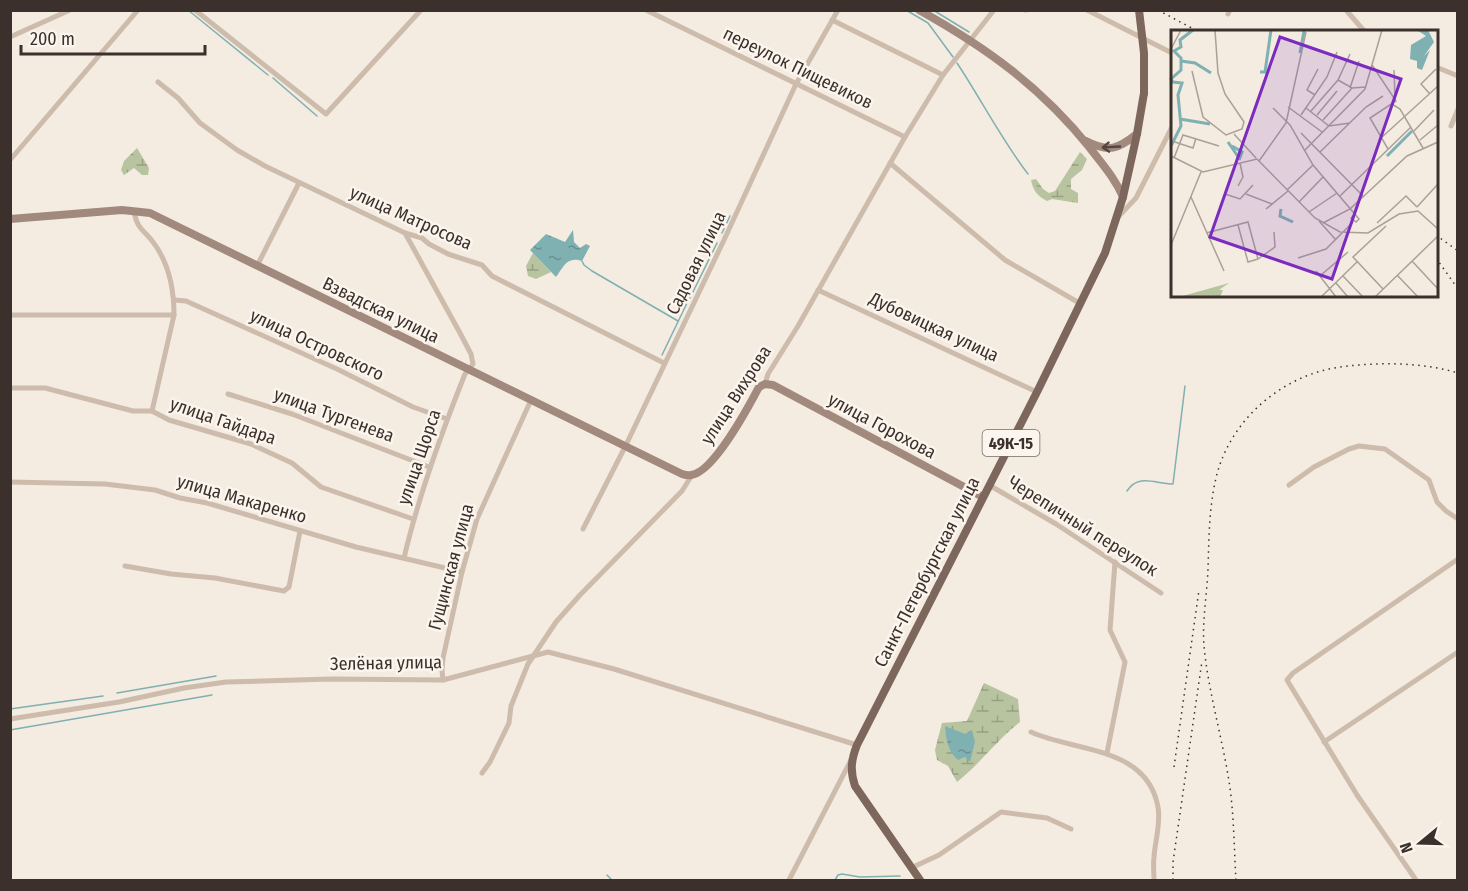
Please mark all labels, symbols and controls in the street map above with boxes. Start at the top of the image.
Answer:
scale bar [21,18,206,56]
street label: переулок Пищевиков [720,22,876,114]
text: 200 m [30,28,75,50]
inset map [1171,30,1438,297]
one-way arrow [1102,141,1121,152]
street label: улица Матросова [346,181,476,255]
street label: Садовая улица [662,208,731,318]
street label: Взвадская улица [319,272,443,348]
street label: Дубовицкая улица [865,287,1002,367]
street label: улица Островского [247,304,387,386]
street label: улица Вихрова [696,341,776,449]
street label: улица Тургенева [271,383,397,447]
street label: улица Горохова [824,388,940,464]
street label: улица Гайдара [167,393,279,449]
street label: улица Щорса [392,406,446,508]
road number: 49К-15 [982,430,1040,456]
street label: улица Макаренко [175,470,309,528]
street label: Черепичный переулок [1004,471,1162,581]
street label: Санкт-Петербургская улица [869,473,985,671]
street label: Гущинская улица [424,501,478,633]
street label: Зелёная улица [330,651,442,675]
north arrow [1390,813,1450,873]
text: N [1396,840,1417,855]

